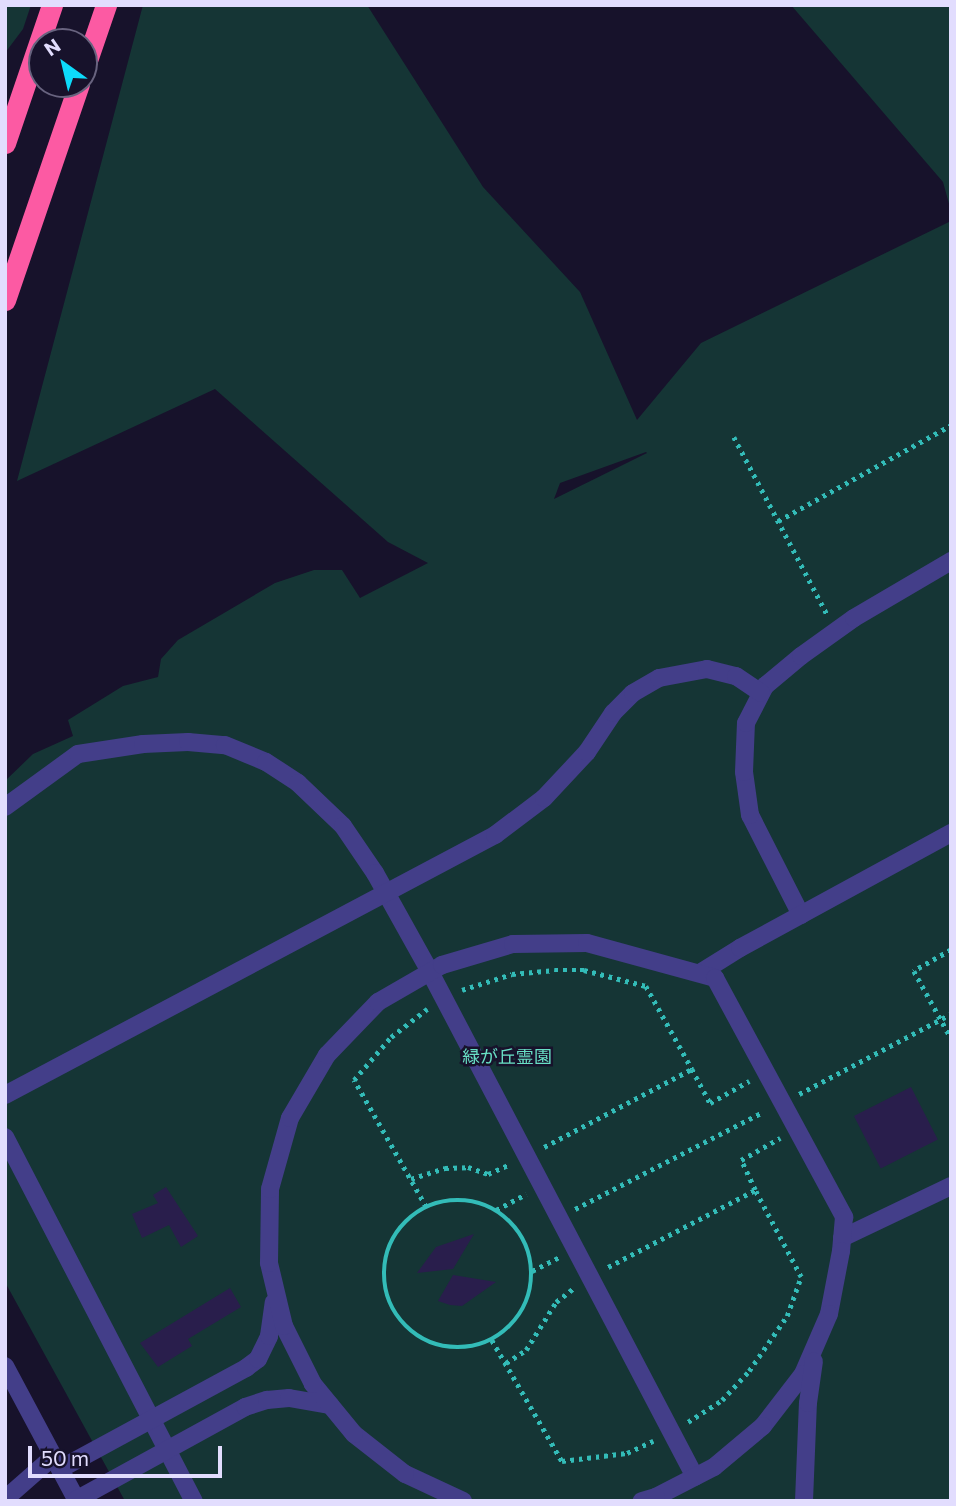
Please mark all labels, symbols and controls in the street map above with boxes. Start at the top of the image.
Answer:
north arrow [28,28,98,98]
text: N [40,33,64,60]
park label: 緑が丘霊園 [462,1045,552,1067]
scale bar [32,1432,226,1476]
text: 50 m [41,1445,89,1470]

